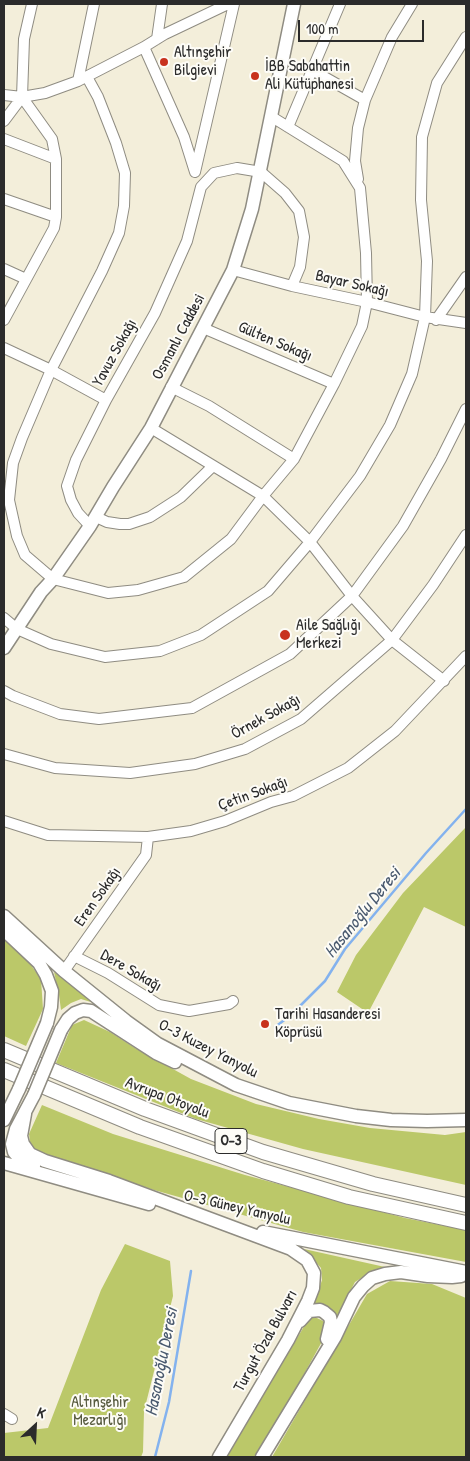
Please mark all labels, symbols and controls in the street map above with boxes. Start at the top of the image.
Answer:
scale bar [300,10,426,42]
text: 100 m [306,18,339,39]
place label: Altınşehir Bilgievi [174,43,231,81]
marker: Altınşehir Bilgievi [158,56,170,68]
place label: İBB Sabahattin Ali Kütüphanesi [265,57,354,95]
marker: İBB Sabahattin Ali Kütüphanesi [249,70,261,82]
street label: Bayar Sokağı [313,266,391,302]
street label: Osmanlı Caddesi [148,291,210,383]
street label: Yavuz Sokağı [89,316,141,390]
street label: Gülten Sokağı [235,318,315,366]
place label: Aile Sağlığı Merkezi [296,616,361,654]
marker: Aile Sağlığı Merkezi [278,628,292,642]
street label: Örnek Sokağı [228,690,304,744]
street label: Çetin Sokağı [216,773,290,815]
street label: Eren Sokağı [71,864,125,930]
water label: Hasanoğlu Deresi [320,864,406,962]
street label: Dere Sokağı [97,946,165,996]
place label: Tarihi Hasanderesi Köprüsü [275,1005,381,1043]
street label: O-3 Kuzey Yanyolu [155,1016,261,1082]
marker: Tarihi Hasanderesi Köprüsü [259,1018,271,1030]
street label: Avrupa Otoyolu [122,1073,212,1123]
road number: O-3 [215,1128,247,1154]
street label: O-3 Güney Yanyolu [182,1186,292,1230]
street label: Turgut Özal Bulvarı [230,1287,302,1395]
water label: Hasanoğlu Deresi [141,1306,183,1418]
park label: Altınşehir Mezarlığı [71,1393,129,1431]
north arrow [10,1401,60,1451]
text: K [34,1402,49,1422]

